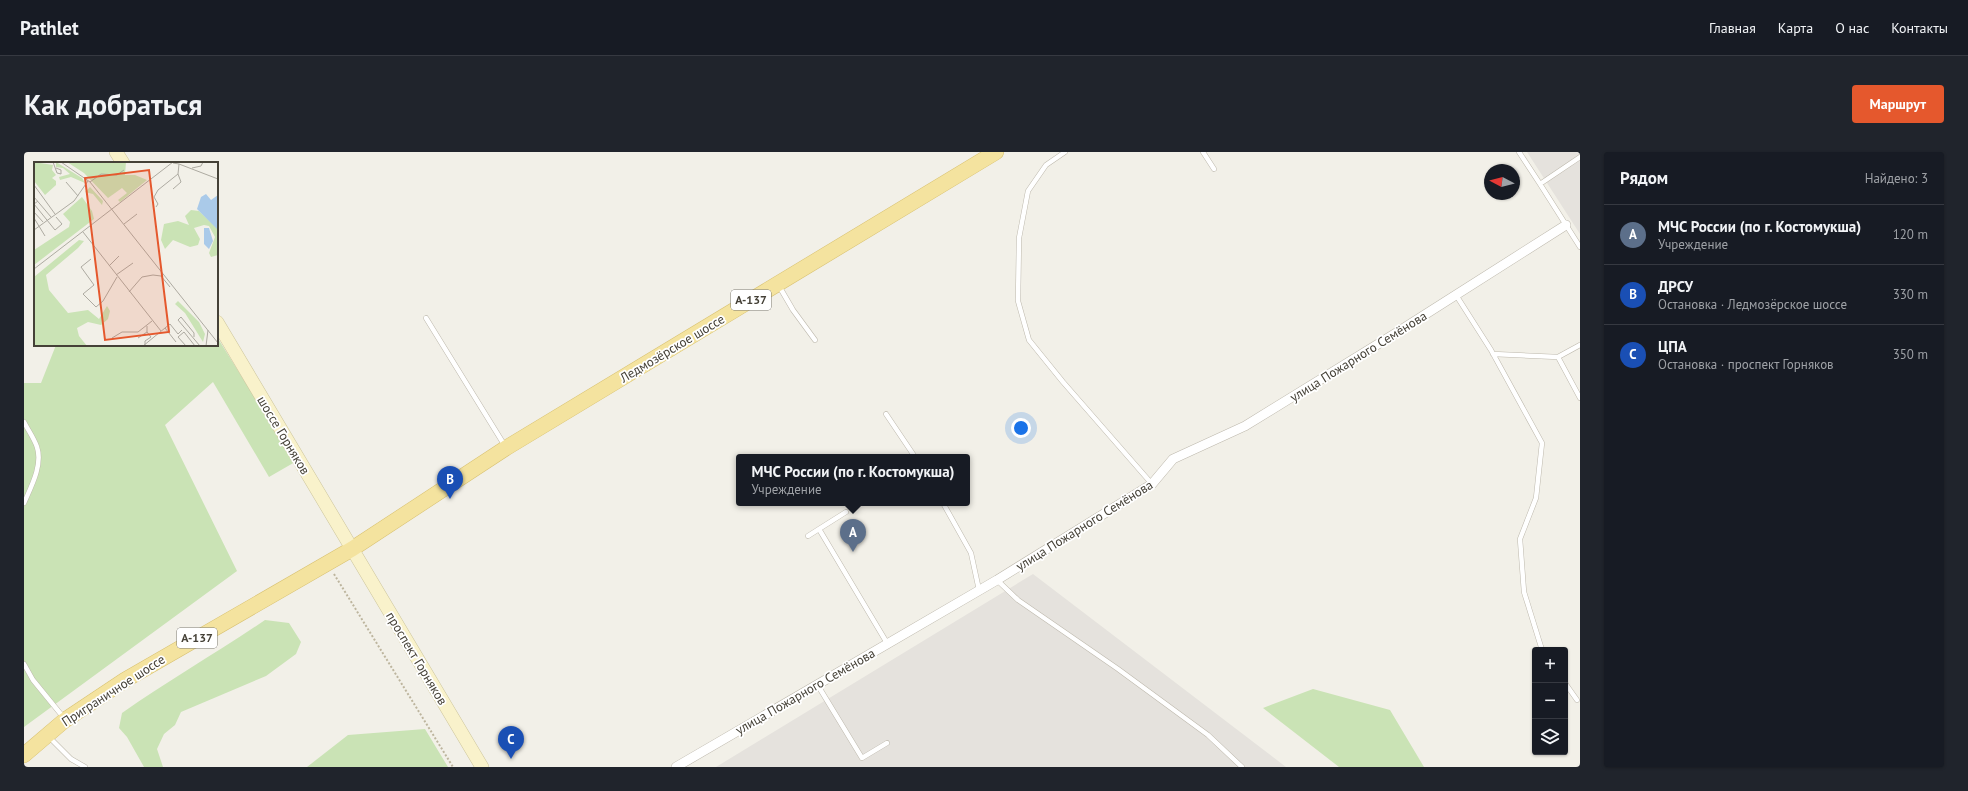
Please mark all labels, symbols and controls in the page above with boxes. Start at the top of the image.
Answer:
text: Pathlet [20,16,79,40]
text: Главная [1709,19,1756,37]
text: Карта [1778,19,1813,37]
text: О нас [1835,19,1869,37]
text: Контакты [1891,19,1948,37]
button: Маршрут [1852,85,1944,123]
text: Как добраться [24,86,202,123]
inset map [34,162,218,346]
north arrow [1484,164,1520,200]
text: Рядом [1620,167,1668,189]
text: Найдено: 3 [1865,170,1928,187]
text: МЧС России (по г. Костомукша) [1658,217,1861,236]
text: A [1629,226,1637,243]
text: 120 m [1893,226,1928,243]
text: Учреждение [1658,236,1728,253]
text: ДРСУ [1658,277,1693,296]
text: B [1629,286,1637,303]
text: 330 m [1893,286,1928,303]
road number: А-137 [731,290,771,310]
text: Остановка · Ледмозёрское шоссе [1658,296,1847,313]
street label: улица Пожарного Семёнова [1287,307,1430,406]
street label: Ледмозёрское шоссе [616,310,728,387]
text: ЦПА [1658,337,1687,356]
text: C [1629,346,1637,363]
text: 350 m [1893,346,1928,363]
text: Остановка · проспект Горняков [1658,356,1834,373]
street label: шоссе Горняков [253,393,314,478]
your location [1011,418,1031,438]
popup [736,454,970,506]
text: МЧС России (по г. Костомукша) [751,462,955,481]
pin: B [437,466,463,499]
street label: улица Пожарного Семёнова [1013,476,1156,575]
text: Учреждение [751,481,822,498]
pin: A [840,519,866,552]
street label: проспект Горняков [382,609,451,708]
road number: А-137 [177,628,217,648]
street label: улица Пожарного Семёнова [732,644,878,738]
map controls [1532,647,1568,755]
button: + [1532,647,1568,683]
street label: Приграничное шоссе [58,651,168,730]
button: − [1532,683,1568,719]
button: layers [1532,719,1568,755]
pin: C [498,726,524,759]

